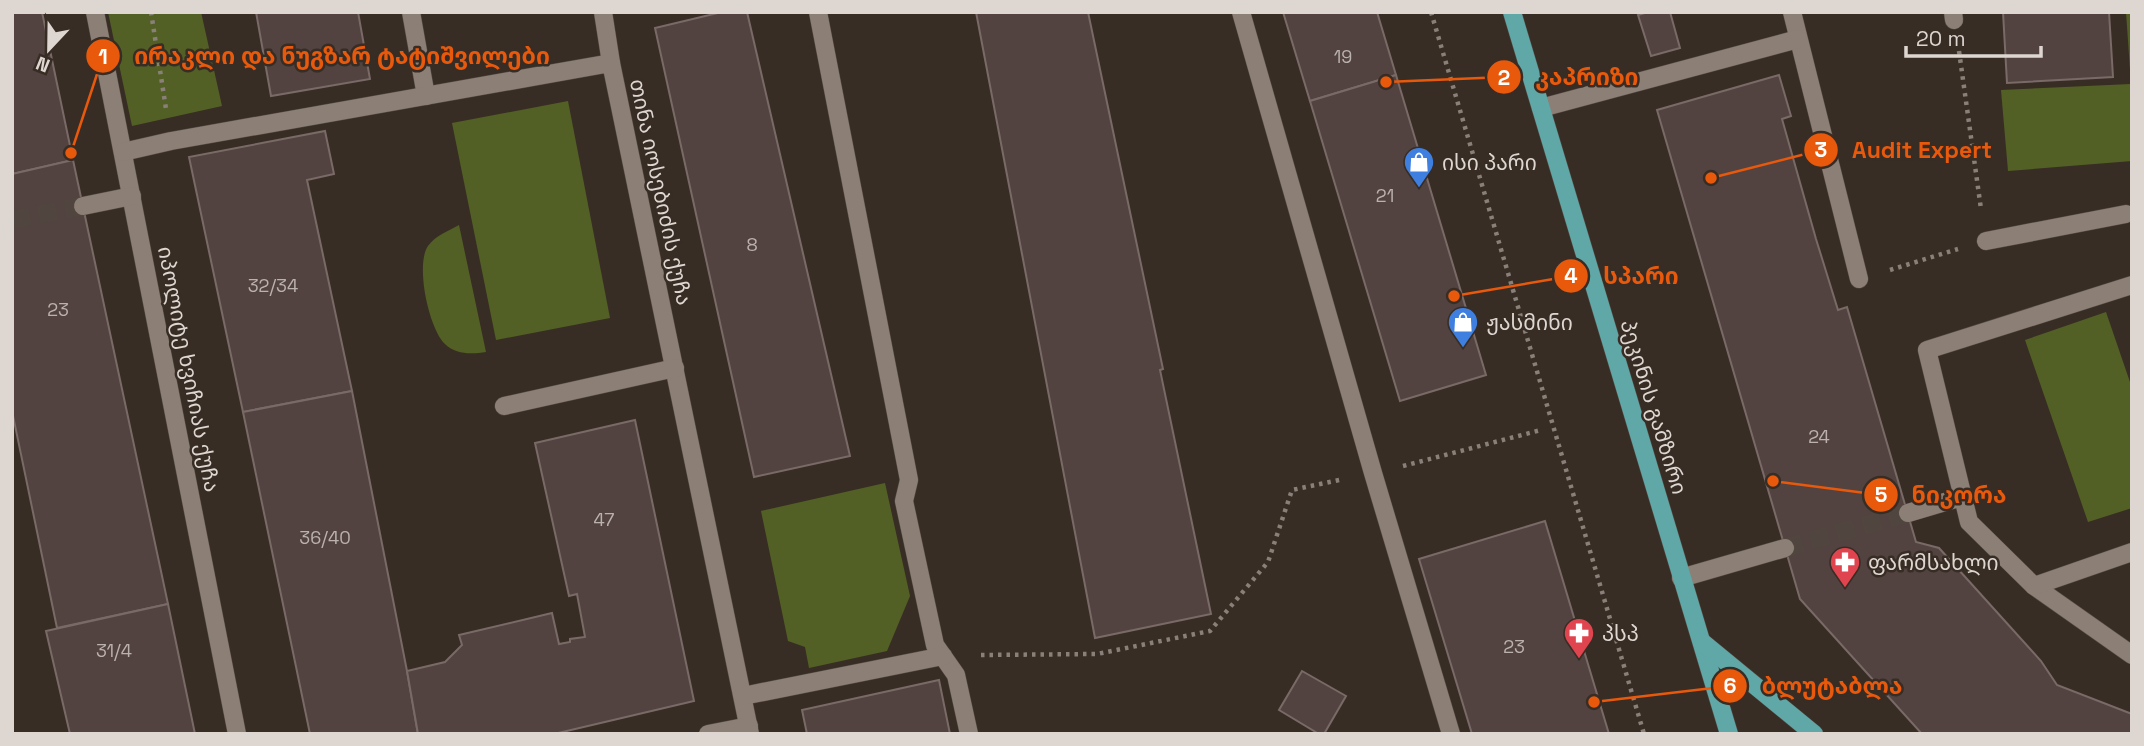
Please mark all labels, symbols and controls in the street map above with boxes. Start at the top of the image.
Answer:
north arrow [14,14,84,84]
scale bar [1906,14,2041,58]
text: 20 m [1916,25,1966,52]
callout: ირაკლი და ნუგზარ ტატიშვილები [85,34,564,78]
text: ირაკლი და ნუგზარ ტატიშვილები [134,41,550,71]
text: 1 [98,43,108,70]
house number: 19 [1334,45,1352,68]
text: N [32,50,53,78]
callout: კაპრიზი [1487,55,1653,99]
text: კაპრიზი [1535,62,1639,92]
text: 2 [1498,64,1510,91]
street label: თინა იოსებიძის ქუჩა [624,76,698,308]
callout: Audit Expert [1803,128,2006,172]
text: Audit Expert [1852,135,1992,165]
text: 3 [1815,136,1827,163]
shop icon: ისი პარი [1402,145,1436,189]
place label: ისი პარი [1442,149,1537,176]
house number: 21 [1376,184,1394,207]
house number: 8 [746,233,758,256]
street label: იპოლიტე ხვიჩიას ქუჩა [152,244,226,494]
callout: სპარი [1554,254,1692,298]
text: სპარი [1603,261,1679,291]
text: 4 [1564,262,1578,289]
house number: 32/34 [248,274,298,297]
house number: 23 [47,298,69,321]
shop icon: ჟასმინი [1446,305,1480,349]
place label: ჟასმინი [1486,309,1573,336]
street label: პეკინის გამზირი [1615,316,1693,498]
house number: 24 [1808,425,1830,448]
callout: ნიკორა [1863,473,2021,517]
text: ნიკორა [1912,480,2006,510]
text: 5 [1875,481,1887,508]
house number: 47 [594,508,614,531]
house number: 36/40 [299,526,351,549]
pharmacy icon: ფარმსახლი [1828,545,1862,589]
place label: ფარმსახლი [1868,549,1999,576]
pharmacy icon: პსპ [1562,616,1596,660]
place label: პსპ [1602,620,1639,647]
house number: 23 [1503,635,1525,658]
house number: 31/4 [96,639,132,662]
callout: ბლუტაბლა [1713,664,1916,708]
text: ბლუტაბლა [1762,671,1902,701]
text: 6 [1724,672,1737,699]

